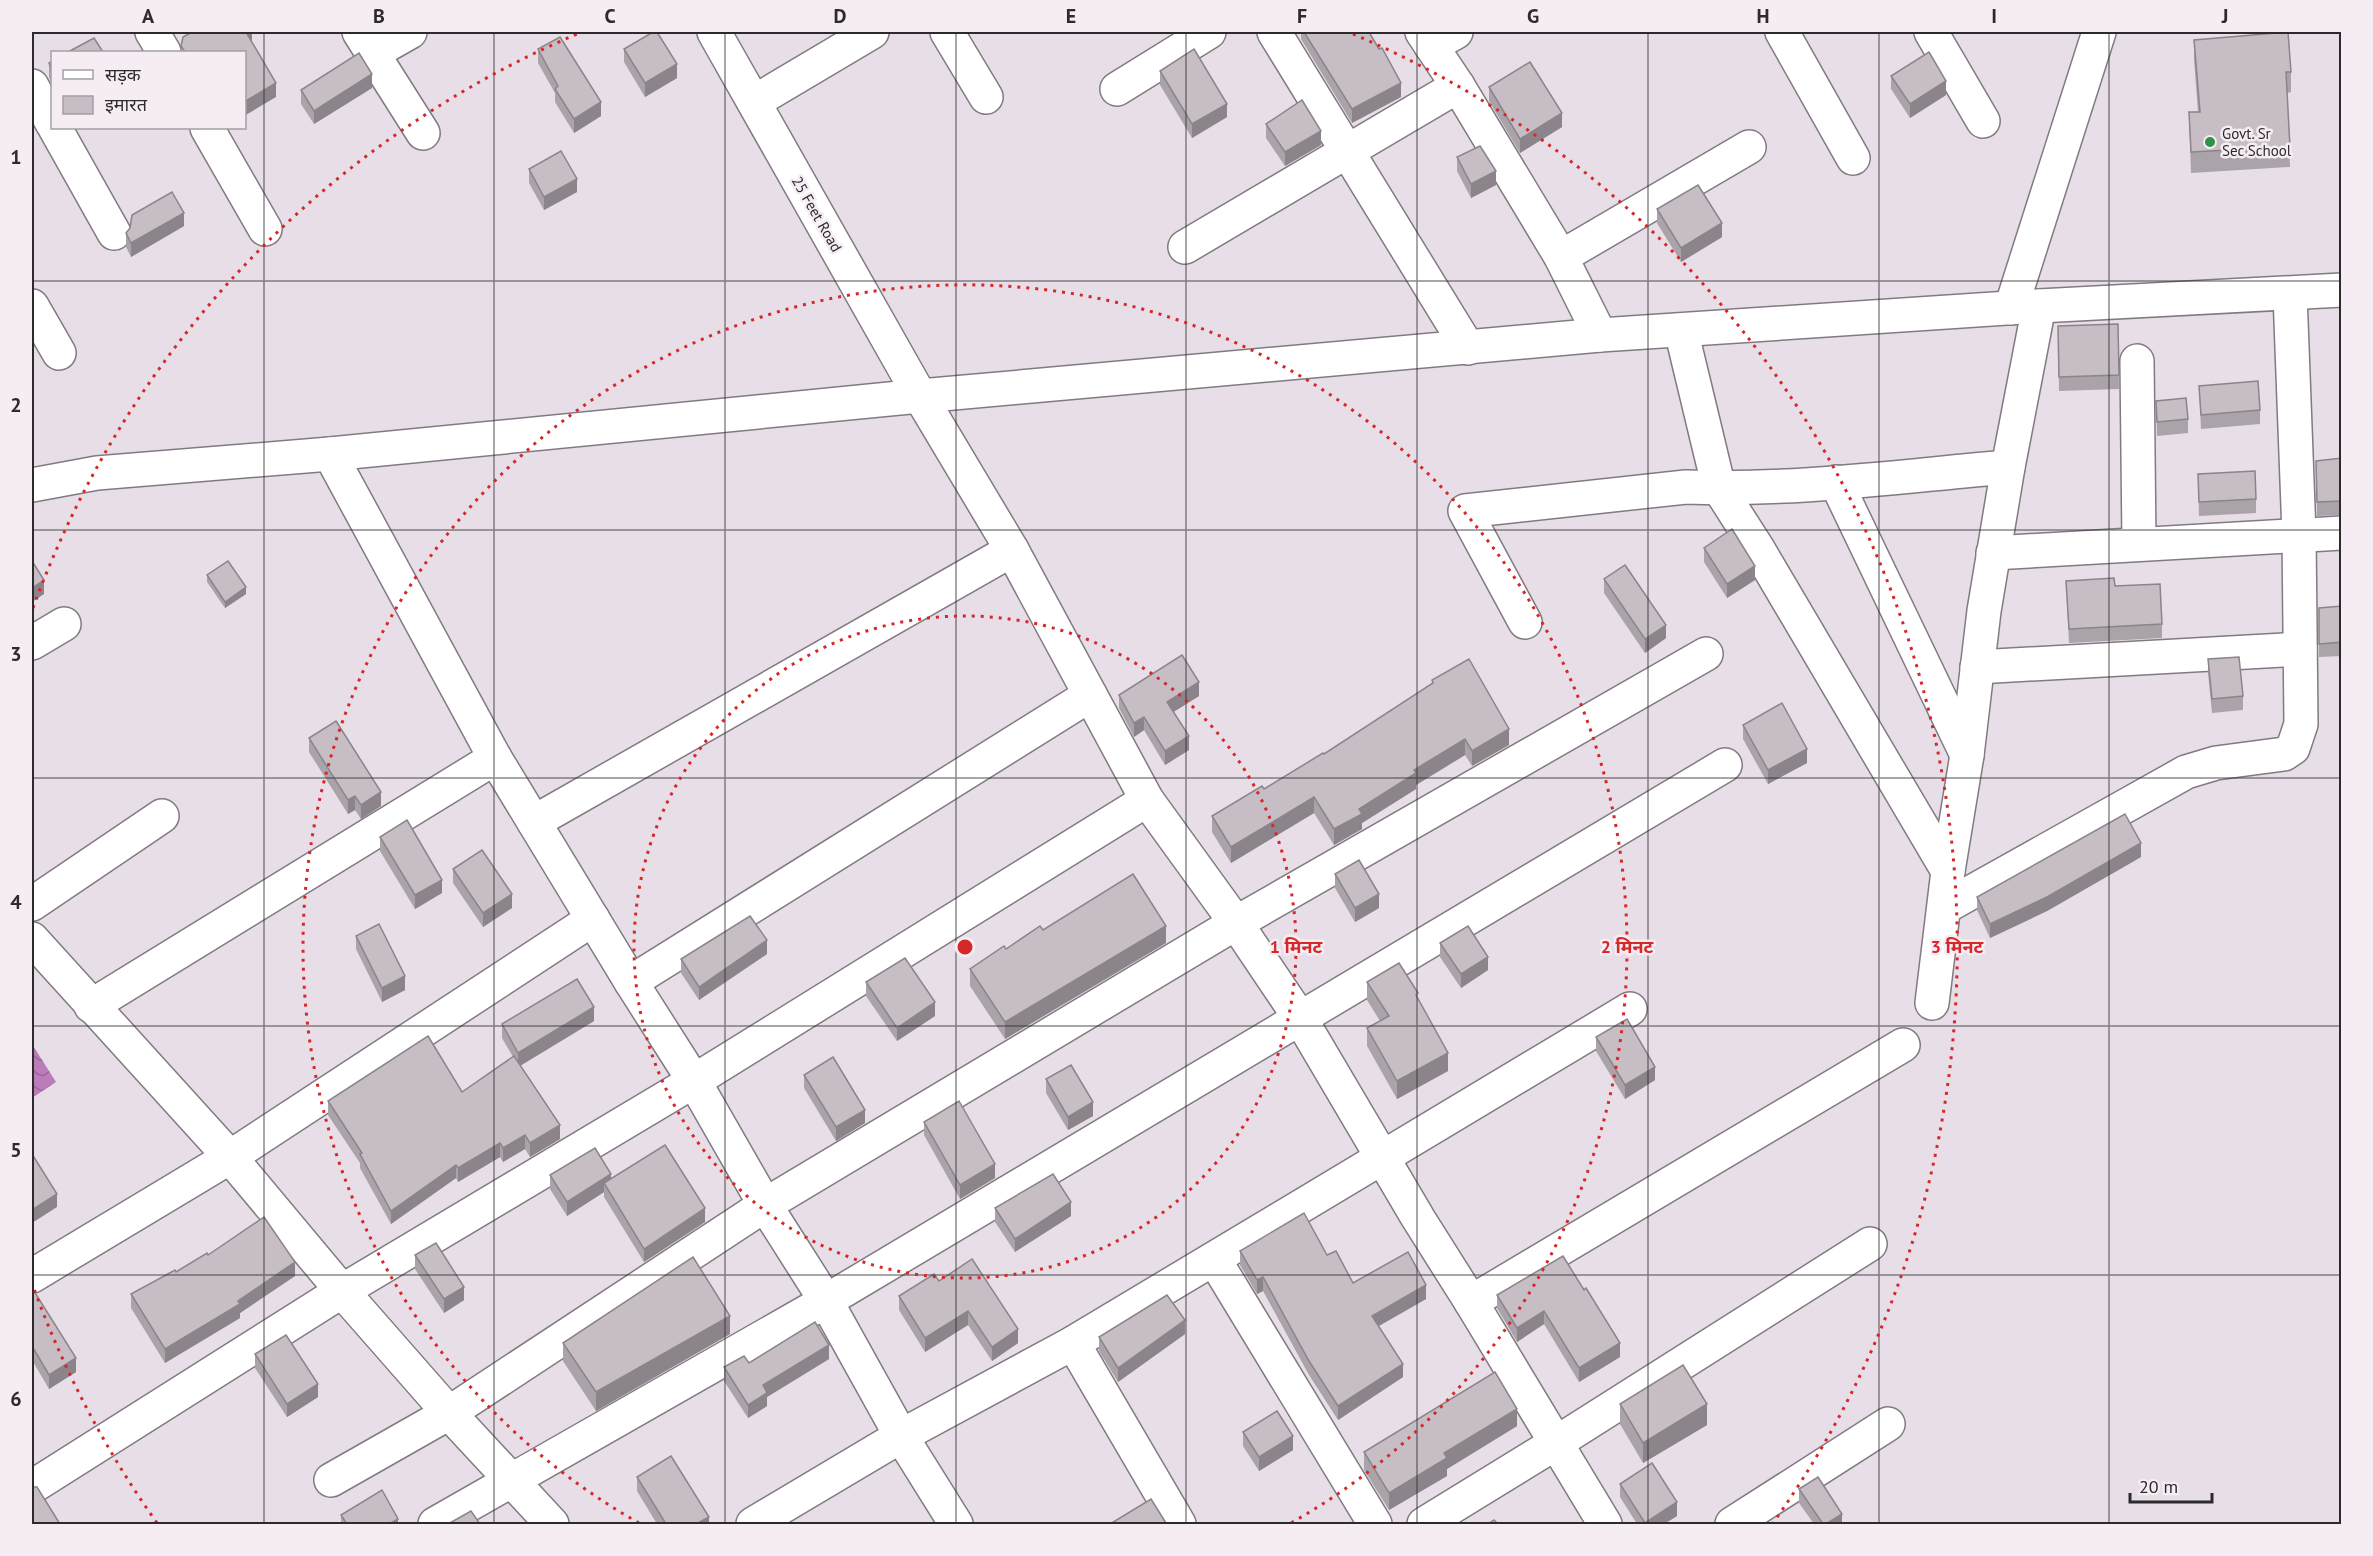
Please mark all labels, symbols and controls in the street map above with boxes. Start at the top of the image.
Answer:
text: A [142,3,155,29]
text: B [373,3,385,29]
text: C [604,3,616,29]
text: D [834,3,847,29]
text: E [1066,3,1076,29]
text: F [1297,3,1307,29]
text: G [1527,3,1539,29]
text: H [1756,3,1770,29]
text: I [1991,3,1997,29]
text: J [2221,3,2228,29]
legend [51,51,246,129]
text: सड़क [105,63,142,86]
text: इमारत [105,93,148,116]
place label: Govt. Sr Sec School [2222,124,2292,160]
marker: Govt. Sr Sec School [2203,135,2217,149]
text: 1 [10,144,22,170]
street label: 25 Feet Road [788,173,846,255]
text: 2 [10,392,22,418]
text: 3 [10,641,22,667]
text: 4 [10,889,22,915]
text: 1 मिनट [1270,935,1323,958]
text: 2 मिनट [1601,935,1654,958]
text: 3 मिनट [1931,935,1984,958]
centre of rings [955,937,975,957]
text: 5 [10,1137,22,1163]
text: 6 [10,1386,22,1412]
scale bar [2130,1466,2212,1504]
text: 20 m [2139,1475,2178,1498]

